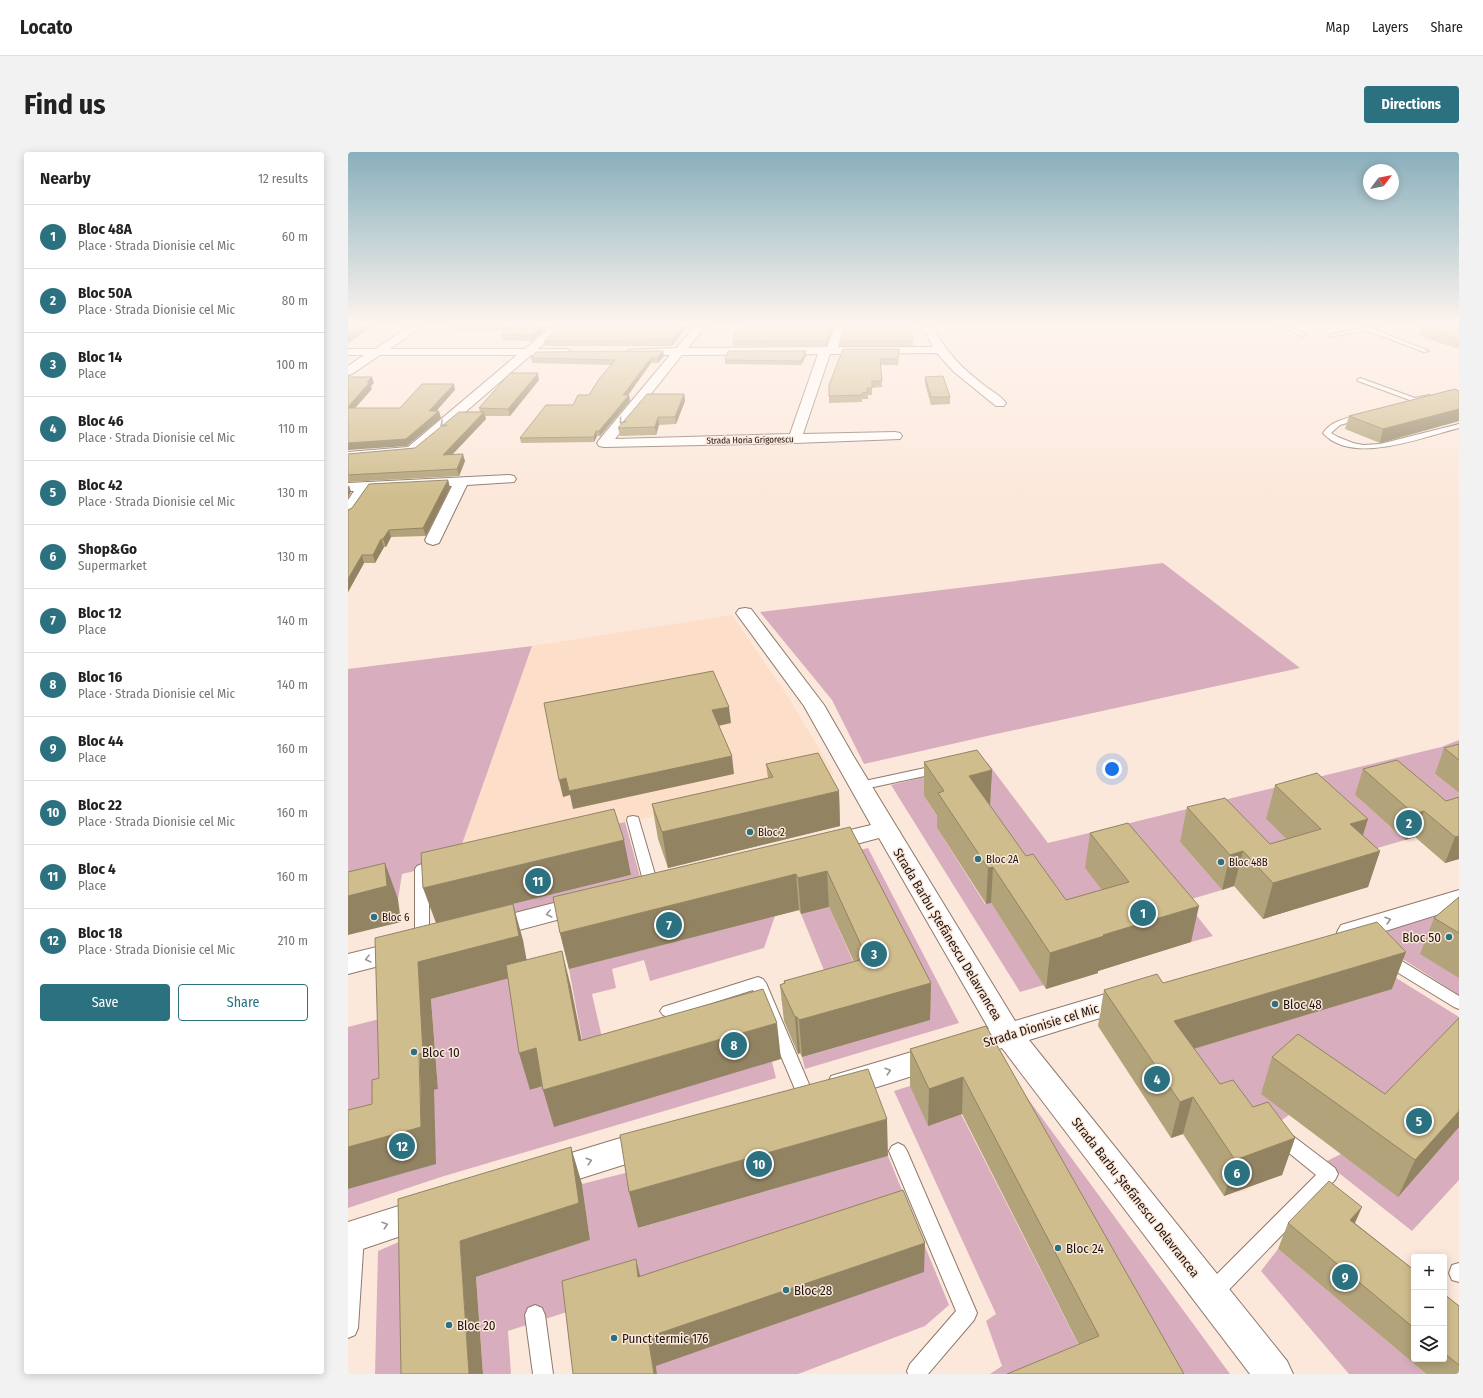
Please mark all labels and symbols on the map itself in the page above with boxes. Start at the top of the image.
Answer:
north arrow [1363,164,1399,200]
one-way arrow [620,416,627,424]
one-way arrow [440,419,448,426]
street label: Strada Horia Grigorescu [706,434,794,446]
your location [1102,759,1122,779]
pin: 2 [1396,808,1422,838]
place label: Bloc 2 [758,826,785,839]
marker: Bloc 2 [745,827,755,837]
street label: Strada Barbu Ștefănescu Delavrancea [889,845,1005,1024]
place label: Bloc 2A [986,853,1019,866]
marker: Bloc 2A [973,854,983,864]
place label: Bloc 48B [1229,856,1268,869]
marker: Bloc 48B [1216,857,1226,867]
pin: 11 [525,866,551,896]
pin: 1 [1130,898,1156,928]
one-way arrow [546,909,552,917]
pin: 7 [656,910,682,940]
place label: Bloc 6 [382,911,410,924]
marker: Bloc 6 [369,912,379,922]
one-way arrow [1384,916,1391,925]
place label: Bloc 50 [1402,930,1441,945]
marker: Bloc 50 [1444,932,1454,942]
pin: 3 [861,939,887,969]
one-way arrow [365,954,372,963]
place label: Bloc 48 [1283,997,1322,1012]
marker: Bloc 48 [1270,999,1280,1009]
street label: Strada Dionisie cel Mic [982,1001,1101,1050]
pin: 8 [721,1030,747,1060]
place label: Bloc 10 [422,1045,460,1060]
marker: Bloc 10 [409,1047,419,1057]
pin: 4 [1144,1064,1170,1094]
one-way arrow [884,1067,891,1076]
pin: 5 [1406,1106,1432,1136]
street label: Strada Barbu Ștefănescu Delavrancea [1068,1115,1203,1281]
pin: 12 [389,1131,415,1161]
pin: 10 [746,1149,772,1179]
one-way arrow [586,1158,593,1166]
pin: 6 [1224,1158,1250,1188]
one-way arrow [381,1222,388,1230]
place label: Bloc 24 [1066,1241,1104,1256]
marker: Bloc 24 [1053,1243,1063,1253]
pin: 9 [1332,1262,1358,1292]
place label: Bloc 28 [794,1283,832,1298]
marker: Bloc 28 [781,1285,791,1295]
place label: Bloc 20 [457,1318,496,1333]
marker: Bloc 20 [444,1320,454,1330]
place label: Punct termic 176 [622,1331,708,1346]
marker: Punct termic 176 [609,1333,619,1343]

